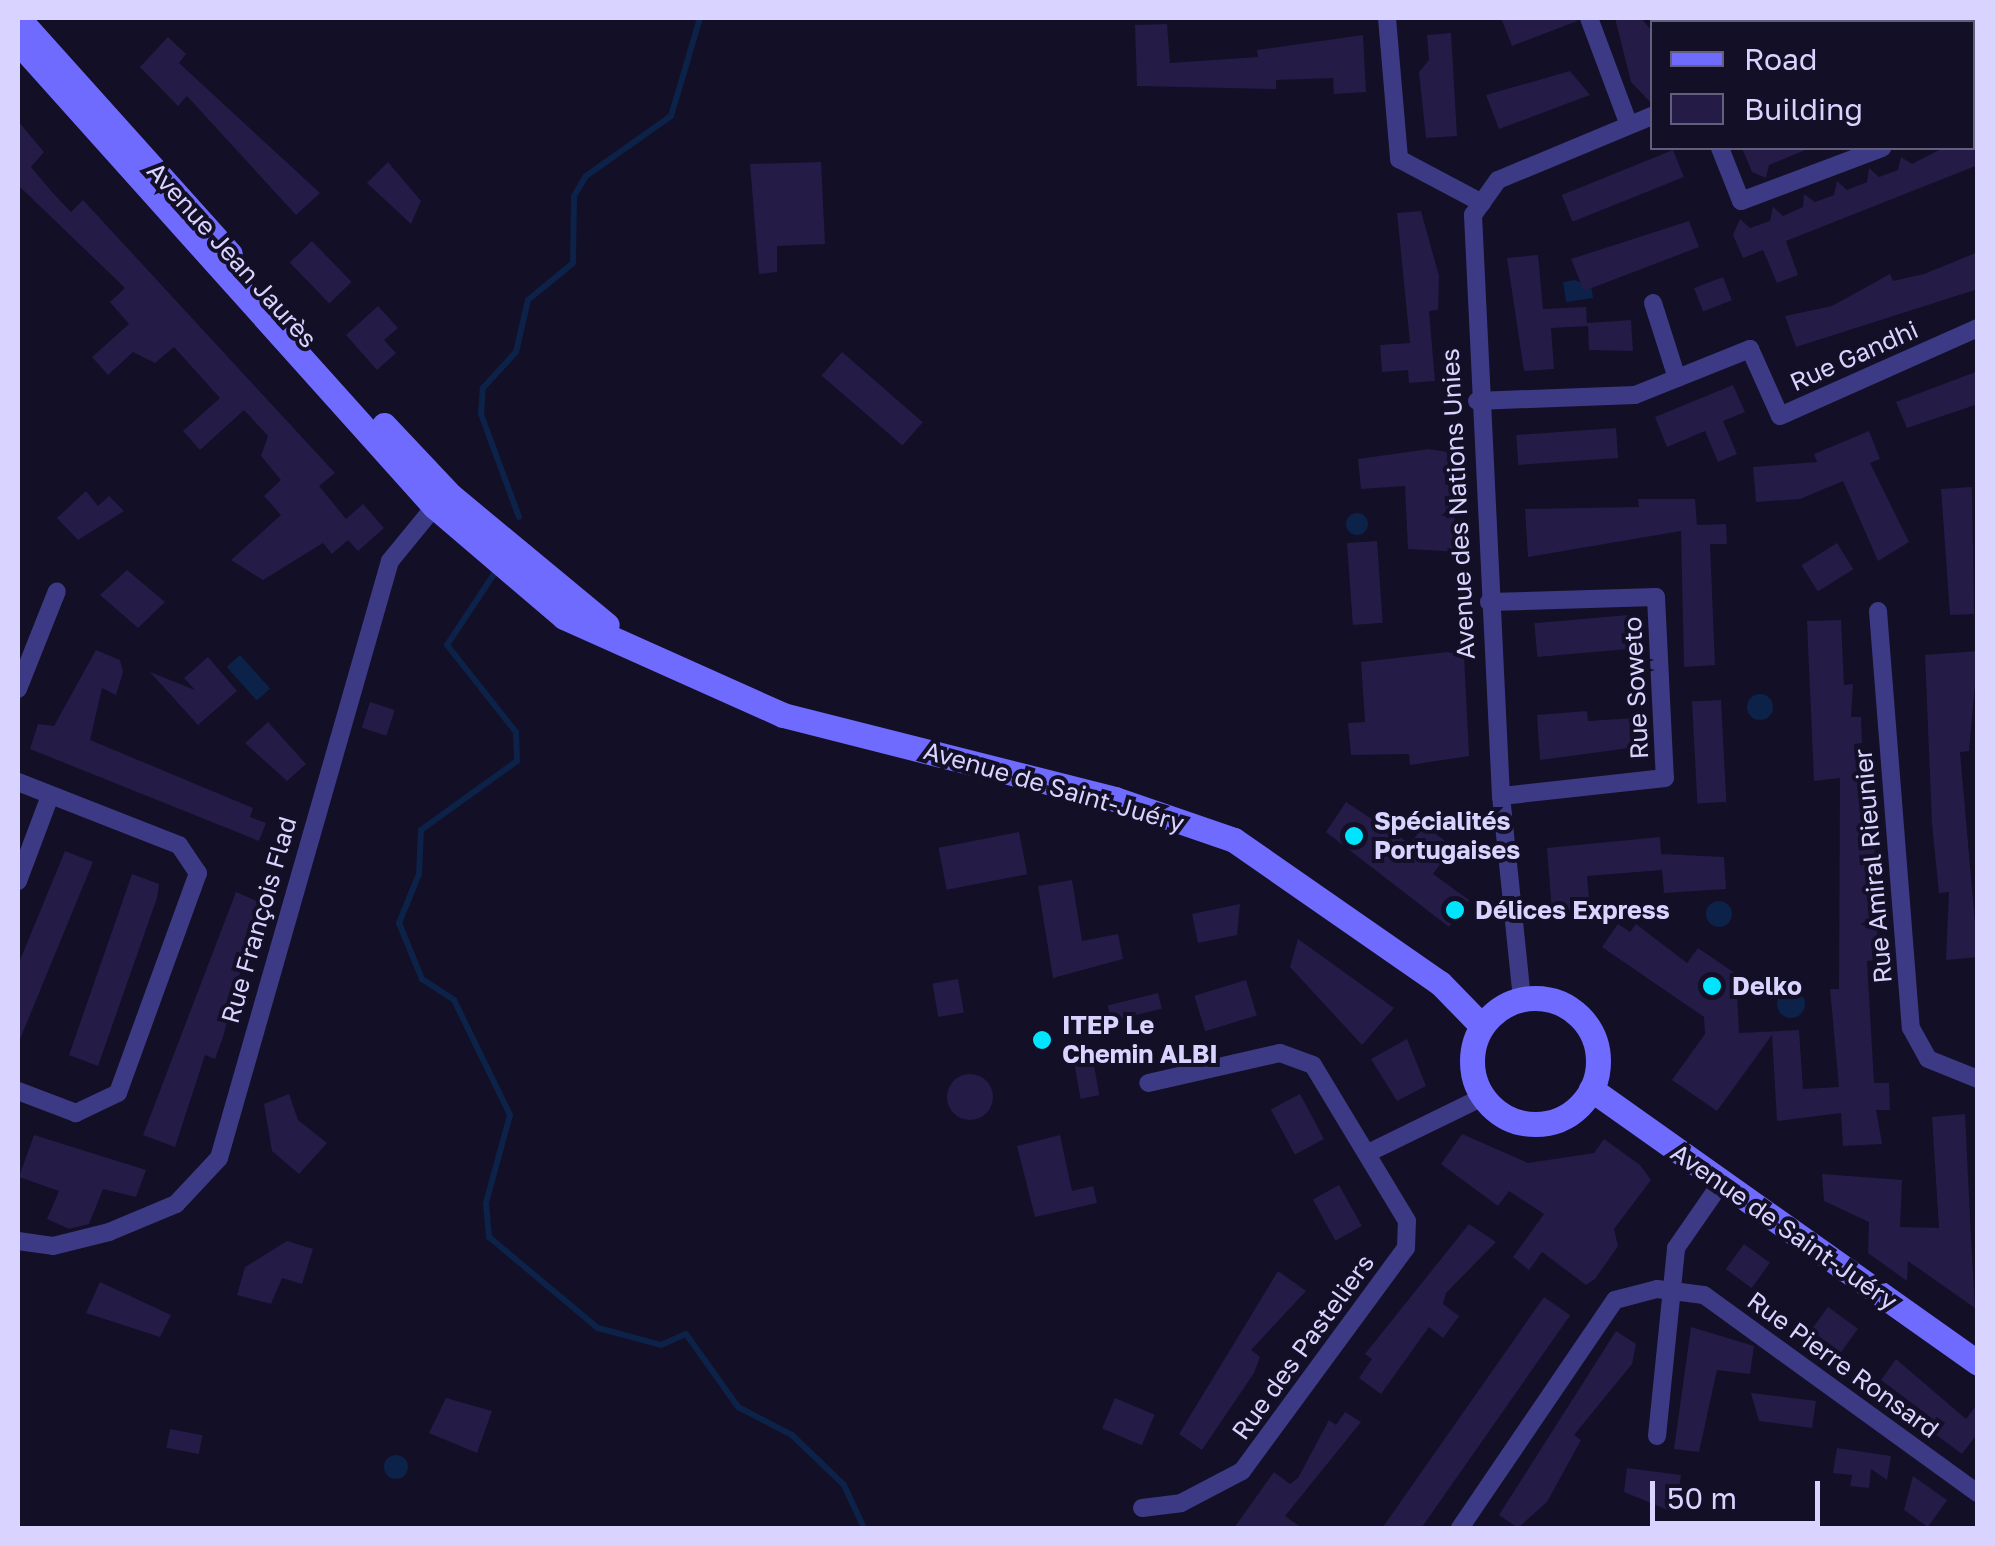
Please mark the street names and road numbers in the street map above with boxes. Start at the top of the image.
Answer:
street label: Avenue Jean Jaurès [141,156,323,354]
street label: Rue Gandhi [1785,314,1923,398]
street label: Avenue des Nations Unies [1435,348,1481,660]
street label: Rue Soweto [1617,616,1655,760]
street label: Avenue de Saint-Juéry [920,735,1188,839]
street label: Rue Amiral Rieunier [1848,747,1898,985]
street label: Rue François Flad [215,813,303,1027]
street label: Avenue de Saint-Juéry [1665,1137,1903,1317]
street label: Rue des Pasteliers [1226,1248,1380,1446]
street label: Rue Pierre Ronsard [1741,1285,1945,1445]

